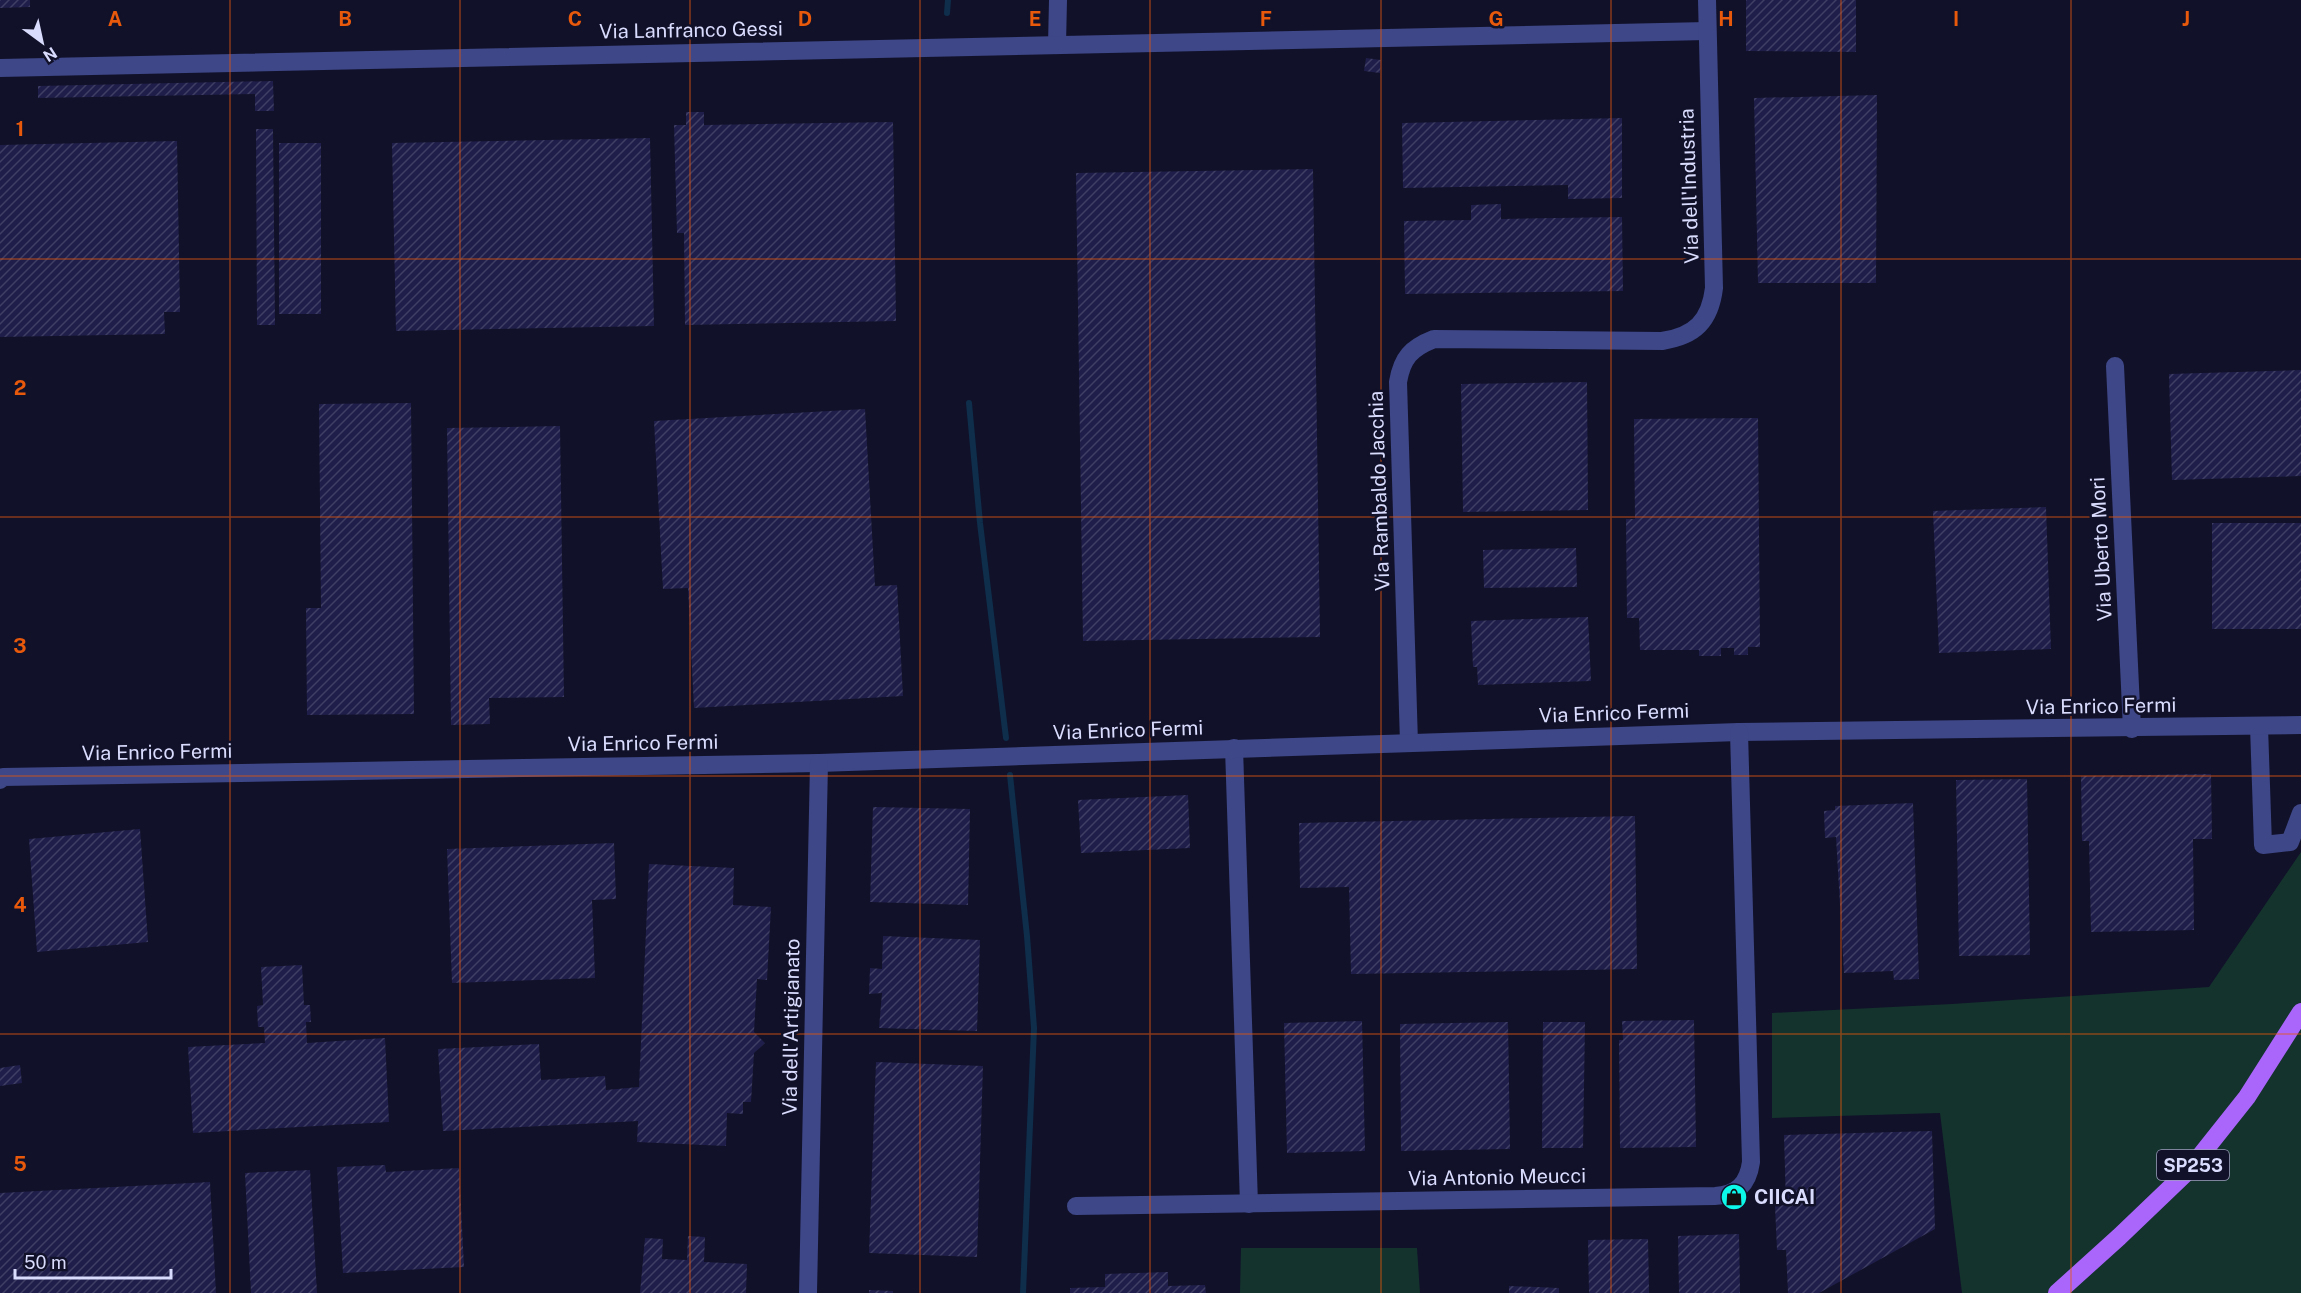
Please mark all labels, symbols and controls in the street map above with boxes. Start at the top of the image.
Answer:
text: A [108,7,122,31]
text: B [338,7,352,31]
text: C [568,7,582,31]
text: D [798,7,812,31]
text: E [1029,7,1041,31]
text: F [1260,7,1272,31]
text: G [1488,7,1504,31]
text: H [1718,7,1734,31]
text: I [1953,7,1959,31]
text: J [2182,7,2190,31]
north arrow [12,12,72,72]
street label: Via Lanfranco Gessi [599,16,783,44]
text: N [39,43,60,66]
street label: Via dell'Industria [1674,108,1704,264]
text: 1 [16,117,24,141]
text: 2 [14,376,26,400]
street label: Via Rambaldo Jacchia [1364,390,1394,592]
street label: Via Uberto Mori [2085,476,2117,622]
text: 3 [13,634,27,658]
street label: Via Enrico Fermi [2025,693,2177,719]
street label: Via Enrico Fermi [1538,698,1690,728]
street label: Via Enrico Fermi [1052,715,1204,745]
street label: Via Enrico Fermi [567,730,719,756]
street label: Via Enrico Fermi [81,739,233,765]
text: 4 [13,893,27,917]
street label: Via dell'Artigianato [777,938,805,1116]
road number: SP253 [2157,1150,2229,1180]
text: 5 [13,1152,27,1176]
street label: Via Antonio Meucci [1408,1163,1586,1191]
shop icon: CIICAI [1719,1182,1749,1212]
place label: CIICAI [1754,1185,1815,1209]
scale bar [15,1242,171,1280]
text: 50 m [24,1252,67,1273]

